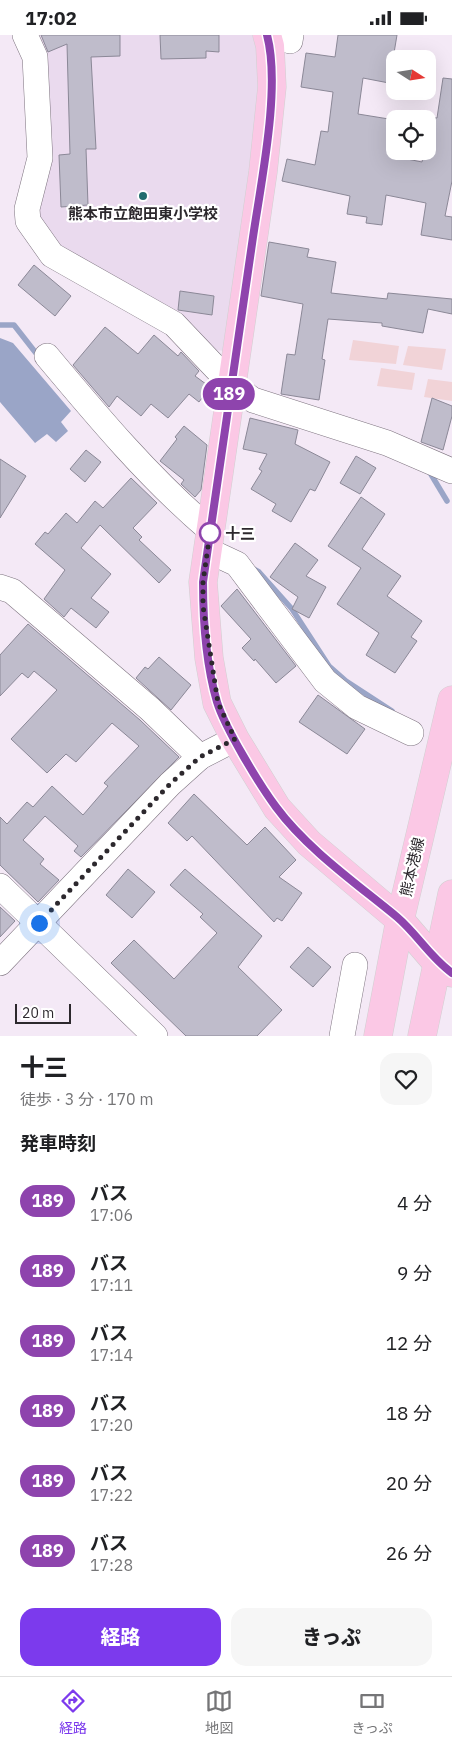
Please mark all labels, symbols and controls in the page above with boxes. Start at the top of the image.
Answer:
text: 17:02 [25,6,77,30]
north arrow [386,50,436,100]
map controls [386,50,436,160]
button: locate [386,110,436,160]
marker: 熊本市立飽田東小学校 [137,190,149,202]
place label: 熊本市立飽田東小学校 [68,204,218,223]
line badge: 189 [200,378,258,410]
text: 189 [213,382,245,405]
marker: 十三 [199,522,221,544]
place label: 十三 [225,524,255,543]
street label: 熊本港線 [396,836,428,898]
your location [27,911,52,936]
scale bar [15,1001,71,1024]
text: 20 m [22,1004,54,1022]
text: 十三 [20,1051,68,1083]
button: heart [380,1053,432,1105]
text: 徒歩 · 3 分 · 170 m [20,1089,153,1109]
text: 発車時刻 [20,1131,96,1155]
text: バス [90,1181,128,1205]
text: 189 [31,1189,64,1212]
text: 4 分 [397,1191,432,1215]
text: 17:06 [90,1205,133,1225]
text: バス [90,1251,128,1275]
text: 189 [31,1259,64,1282]
text: 9 分 [397,1261,432,1285]
text: 17:11 [90,1275,133,1295]
text: バス [90,1321,128,1345]
text: 189 [31,1329,64,1352]
text: 12 分 [386,1331,432,1355]
text: 17:14 [90,1345,133,1365]
text: バス [90,1391,128,1415]
text: 189 [31,1399,64,1422]
text: 18 分 [386,1401,432,1425]
text: 17:20 [90,1415,133,1435]
text: バス [90,1461,128,1485]
text: 189 [31,1469,64,1492]
text: 20 分 [386,1471,432,1495]
text: 17:22 [90,1485,133,1505]
text: バス [90,1531,128,1555]
text: 189 [31,1539,64,1562]
text: 26 分 [386,1541,432,1565]
text: 17:28 [90,1555,133,1575]
button: 経路 [20,1608,221,1666]
button: きっぷ [231,1608,432,1666]
tab: 経路 [59,1687,87,1737]
tab: 地図 [205,1687,233,1737]
tab: きっぷ [351,1687,393,1737]

